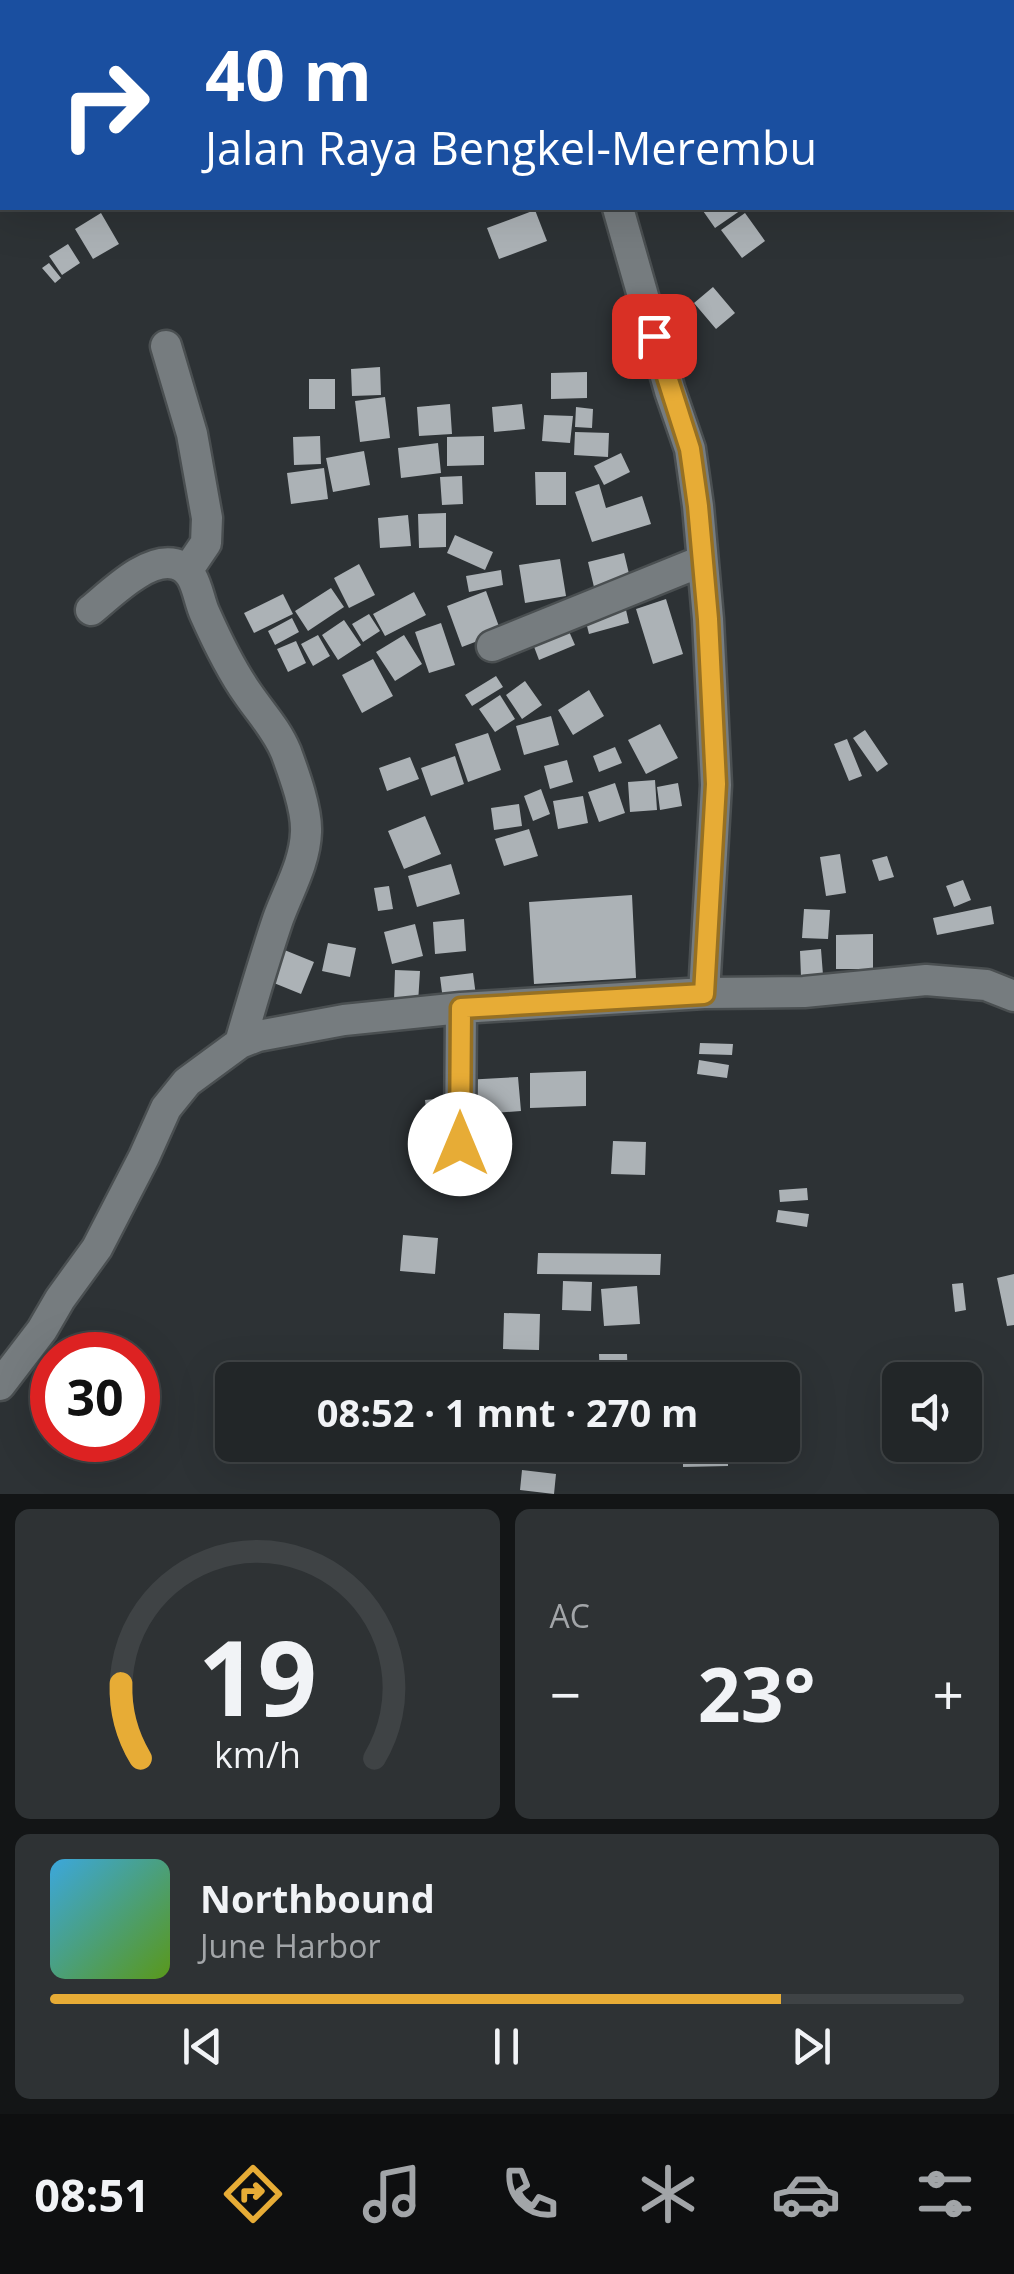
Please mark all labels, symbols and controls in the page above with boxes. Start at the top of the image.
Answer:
text: 40 m [205,26,372,122]
icon: right [40,40,170,170]
text: Jalan Raya Bengkel-Merembu [205,117,817,178]
pin [612,294,697,379]
icon: arrive [627,309,682,364]
position arrow [408,1092,512,1196]
speed limit sign: 30 [30,1332,160,1462]
map controls [882,1362,982,1462]
button: sound [882,1362,982,1462]
text: 08:52 · 1 mnt · 270 m [317,1386,698,1438]
text: AC [550,1594,590,1637]
text: 19 [198,1605,317,1746]
text: 23° [698,1642,816,1744]
text: − [550,1656,581,1731]
text: + [933,1656,964,1731]
text: km/h [214,1730,301,1778]
text: Northbound [200,1872,435,1924]
text: June Harbor [200,1924,380,1967]
icon: previous [175,2019,230,2074]
icon: pause [479,2019,534,2074]
icon: next [784,2019,839,2074]
icon: directions [218,2159,288,2229]
icon: music [357,2159,427,2229]
icon: phone [495,2159,565,2229]
icon: climate [633,2159,703,2229]
icon: car [771,2159,841,2229]
icon: filters [910,2159,980,2229]
text: 08:51 [34,2164,150,2225]

